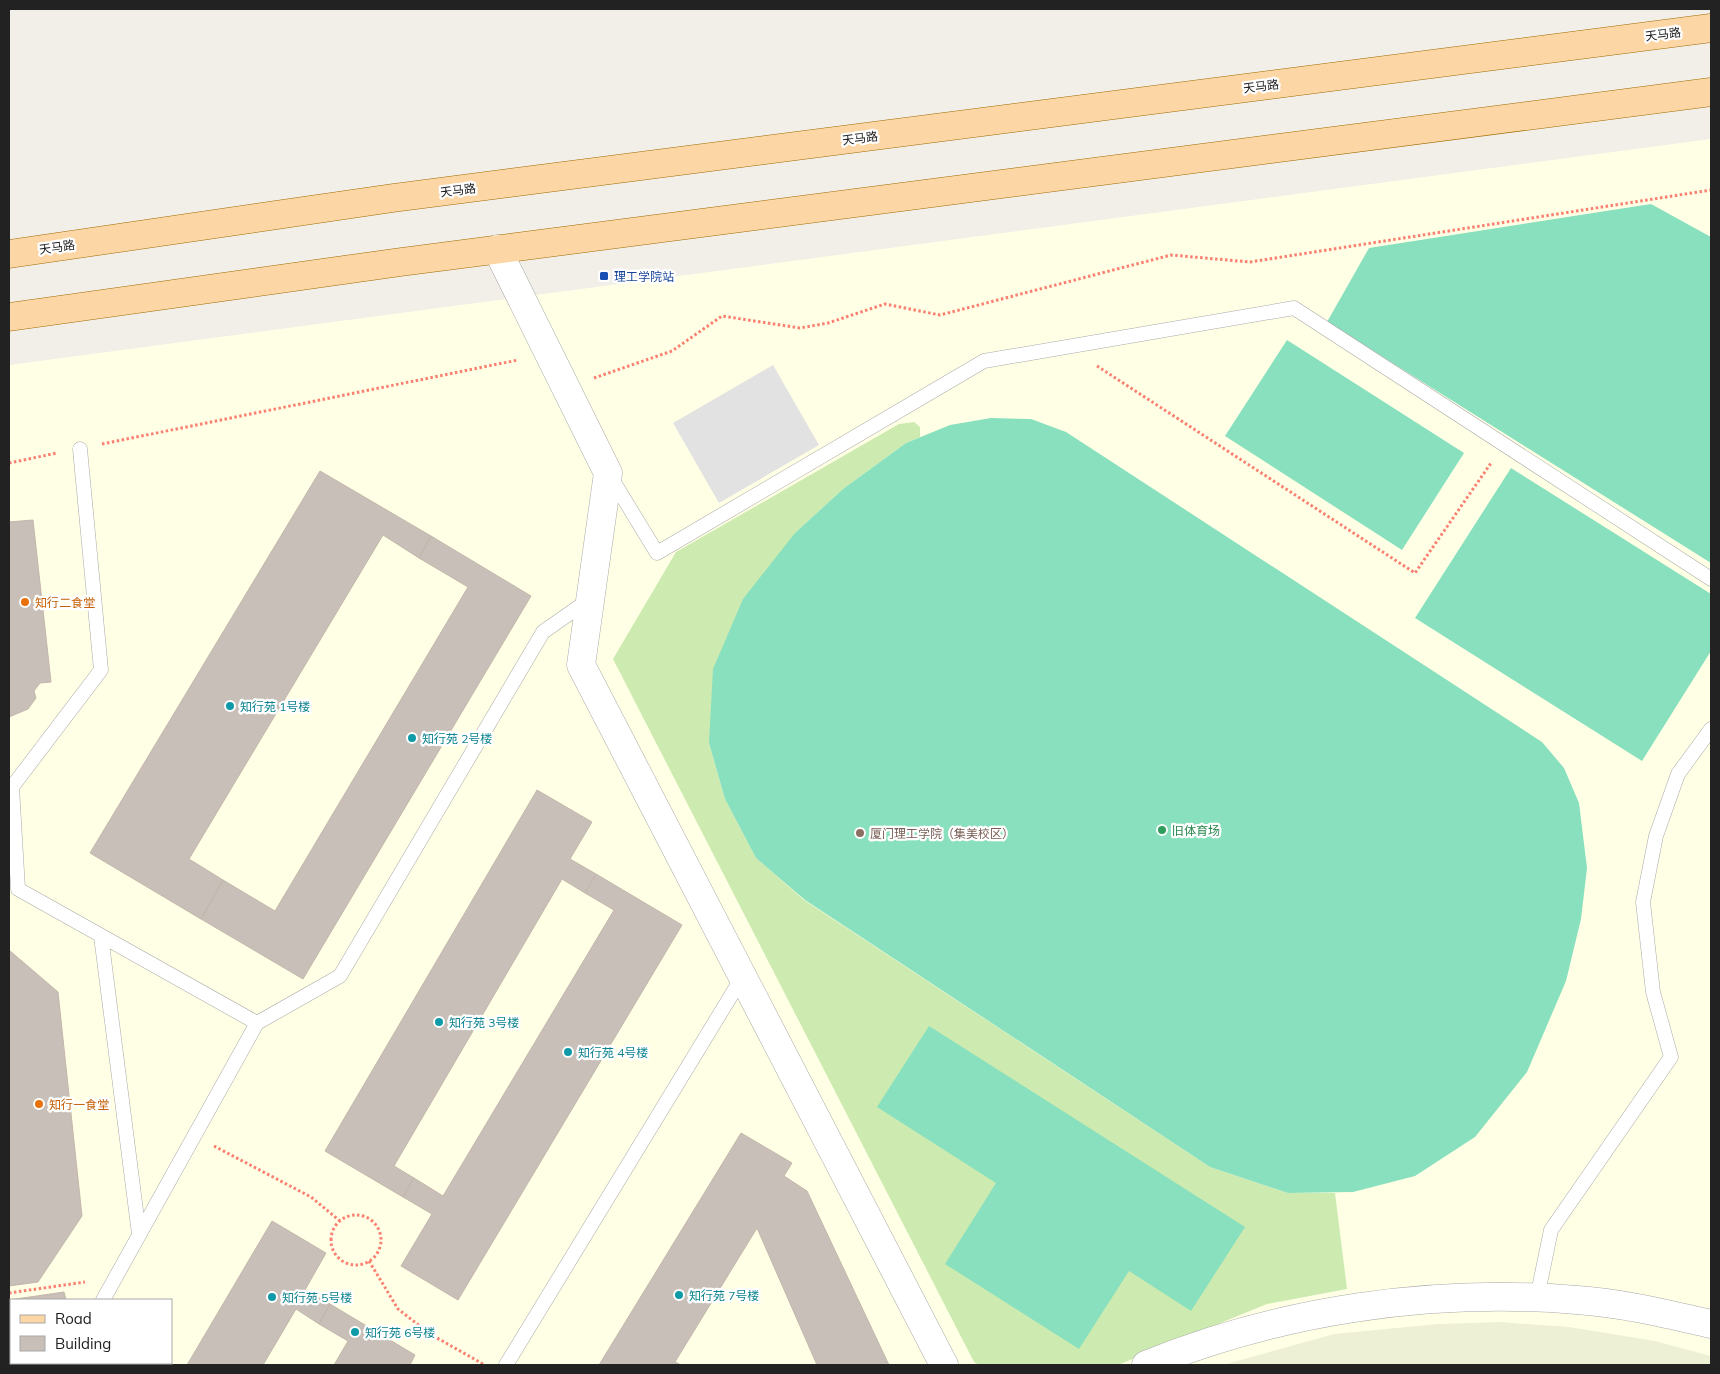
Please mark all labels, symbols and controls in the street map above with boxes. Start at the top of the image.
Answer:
street label: 天马路 [1644,24,1682,44]
street label: 天马路 [1242,76,1280,96]
street label: 天马路 [841,128,879,148]
street label: 天马路 [439,180,477,200]
street label: 天马路 [38,237,76,257]
place label: 理工学院站 [614,269,674,284]
marker: 理工学院站 [598,270,610,282]
place label: 知行二食堂 [35,595,95,610]
marker: 知行二食堂 [19,596,31,608]
place label: 知行苑 1号楼 [240,699,310,714]
marker: 知行苑 1号楼 [224,700,236,712]
place label: 知行苑 2号楼 [422,731,492,746]
marker: 知行苑 2号楼 [406,732,418,744]
place label: 旧体育场 [1172,823,1220,838]
marker: 旧体育场 [1156,824,1168,836]
place label: 厦门理工学院（集美校区） [870,826,1014,841]
marker: 厦门理工学院（集美校区） [854,827,866,839]
place label: 知行苑 3号楼 [449,1015,519,1030]
marker: 知行苑 3号楼 [433,1016,445,1028]
place label: 知行苑 4号楼 [578,1045,648,1060]
marker: 知行苑 4号楼 [562,1046,574,1058]
place label: 知行一食堂 [49,1097,109,1112]
marker: 知行一食堂 [33,1098,45,1110]
place label: 知行苑 7号楼 [689,1288,759,1303]
marker: 知行苑 7号楼 [673,1289,685,1301]
place label: 知行苑 5号楼 [282,1290,352,1305]
marker: 知行苑 5号楼 [266,1291,278,1303]
legend [10,1299,172,1364]
text: Road [55,1309,92,1328]
place label: 知行苑 6号楼 [365,1325,435,1340]
marker: 知行苑 6号楼 [349,1326,361,1338]
text: Building [55,1334,111,1353]

